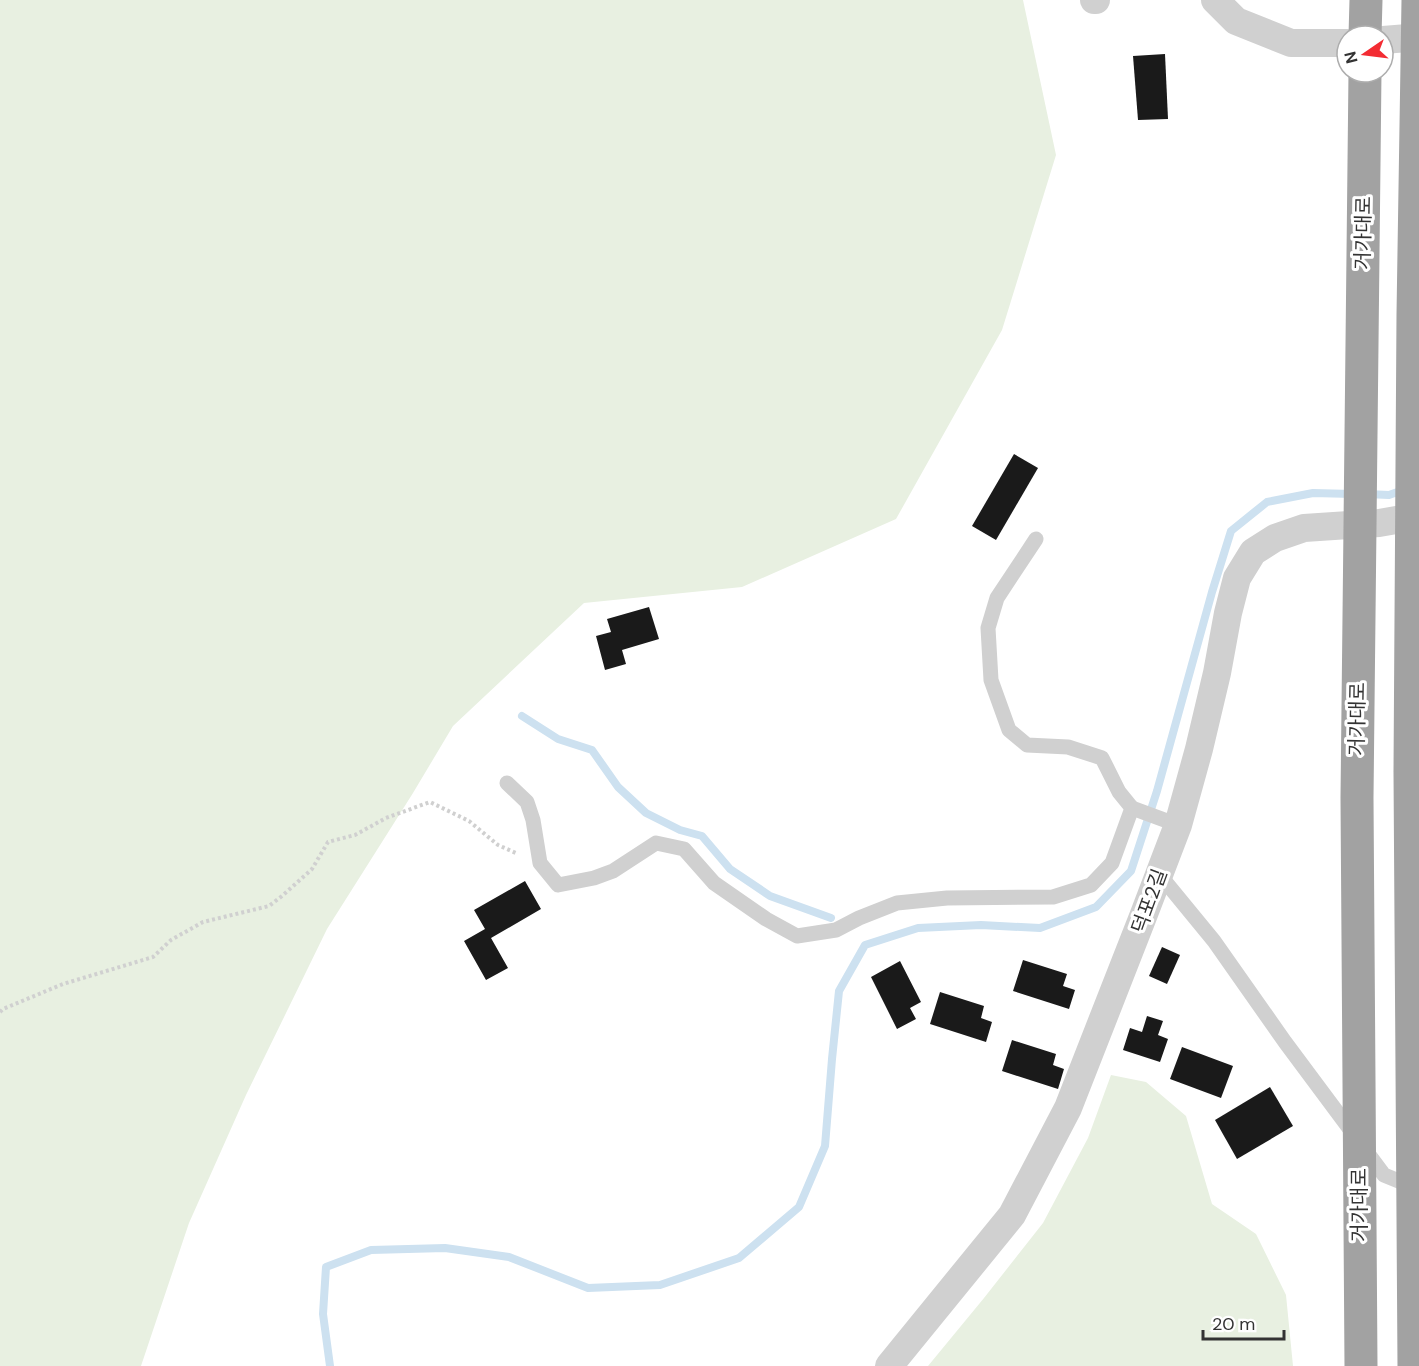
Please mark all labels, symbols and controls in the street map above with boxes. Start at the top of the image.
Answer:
north arrow [1335,24,1395,84]
text: N [1339,49,1363,66]
street label: 거가대로 [1349,196,1377,270]
street label: 거가대로 [1343,682,1371,756]
street label: 덕포2길 [1125,865,1173,937]
street label: 거가대로 [1346,1168,1372,1242]
scale bar [1203,1303,1284,1341]
text: 20 m [1212,1312,1255,1336]

